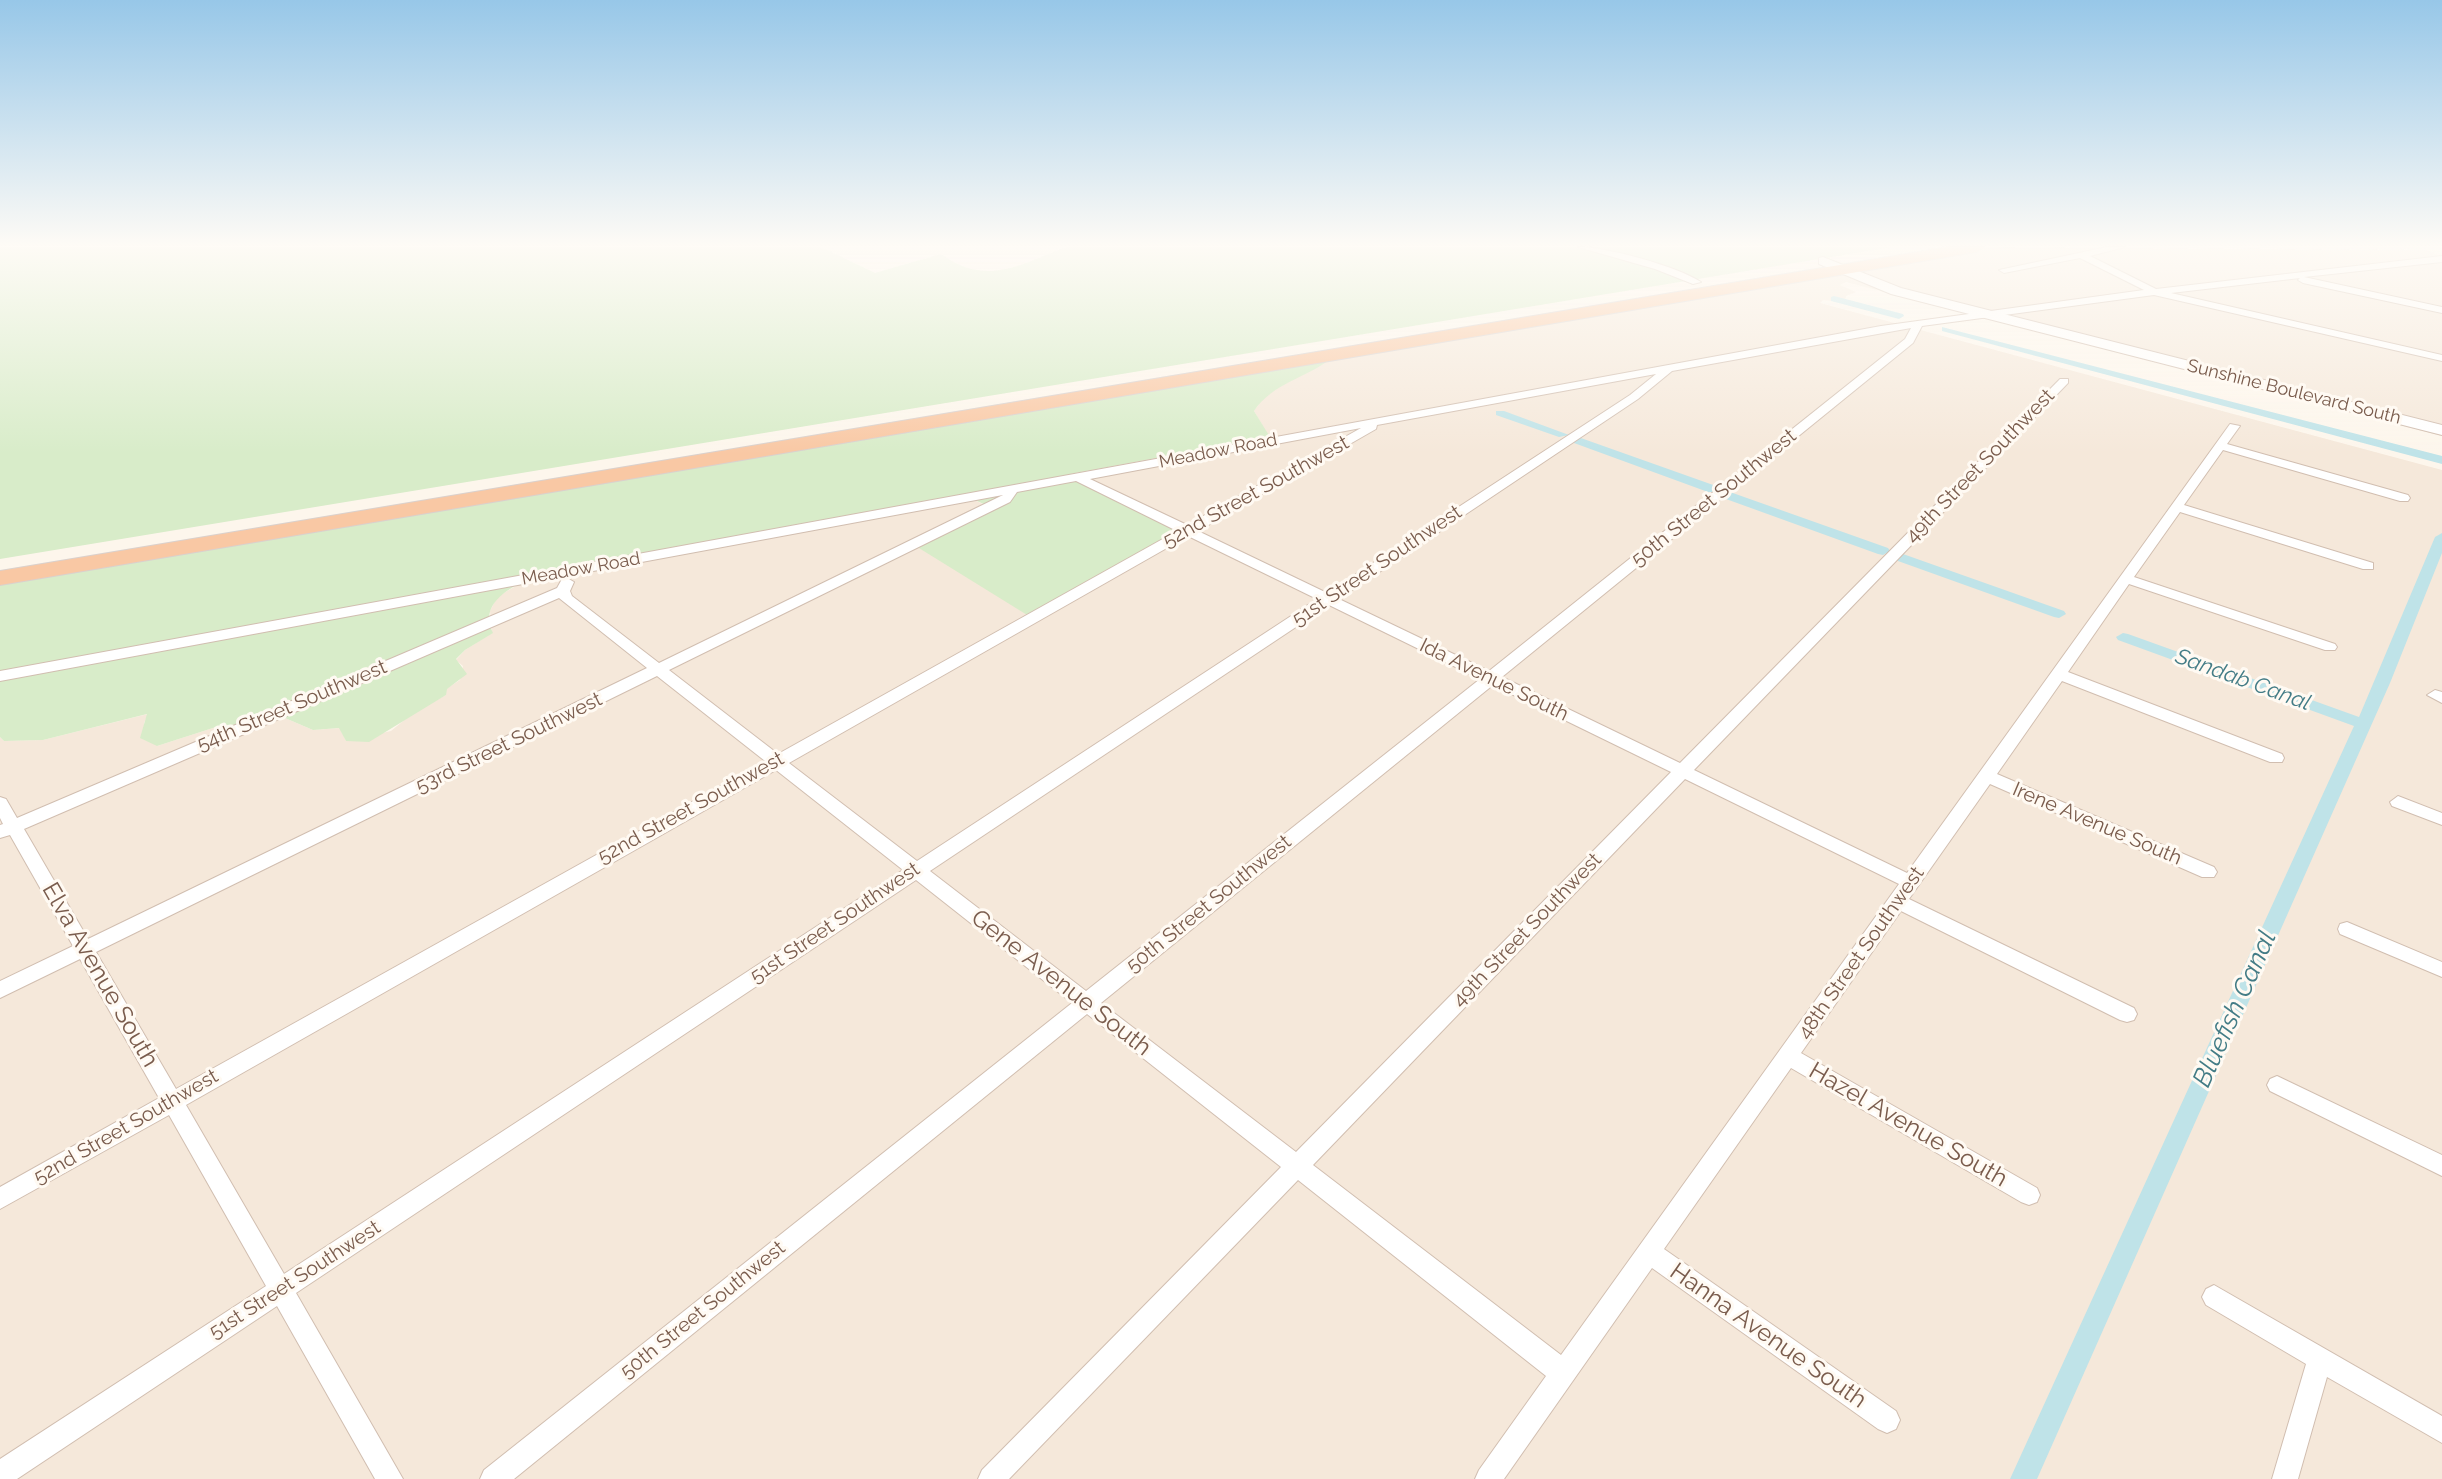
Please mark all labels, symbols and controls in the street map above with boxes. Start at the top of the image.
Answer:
street label: Sunshine Boulevard South [2185,355,2403,429]
street label: 49th Street Southwest [1900,384,2060,548]
street label: 50th Street Southwest [1627,424,1801,572]
street label: Meadow Road [1157,429,1279,473]
street label: 52nd Street Southwest [1159,431,1353,553]
street label: 51st Street Southwest [1288,500,1466,632]
street label: Meadow Road [520,548,642,590]
street label: Ida Avenue South [1416,634,1572,726]
water label: Sandab Canal [2172,643,2314,717]
street label: 54th Street Southwest [193,655,391,757]
street label: 53rd Street Southwest [412,687,606,799]
street label: 52nd Street Southwest [594,747,788,869]
street label: Irene Avenue South [2009,778,2185,870]
street label: 50th Street Southwest [1122,830,1296,978]
street label: 49th Street Southwest [1447,848,1607,1012]
street label: 51st Street Southwest [746,857,924,989]
street label: 48th Street Southwest [1792,862,1930,1044]
street label: Elva Avenue South [36,878,164,1072]
street label: Gene Avenue South [965,904,1157,1062]
water label: Bluefish Canal [2187,926,2283,1092]
street label: Hazel Avenue South [1804,1056,2012,1194]
street label: 52nd Street Southwest [29,1064,223,1190]
street label: 51st Street Southwest [205,1216,385,1344]
street label: 50th Street Southwest [616,1236,790,1384]
street label: Hanna Avenue South [1664,1257,1872,1415]

